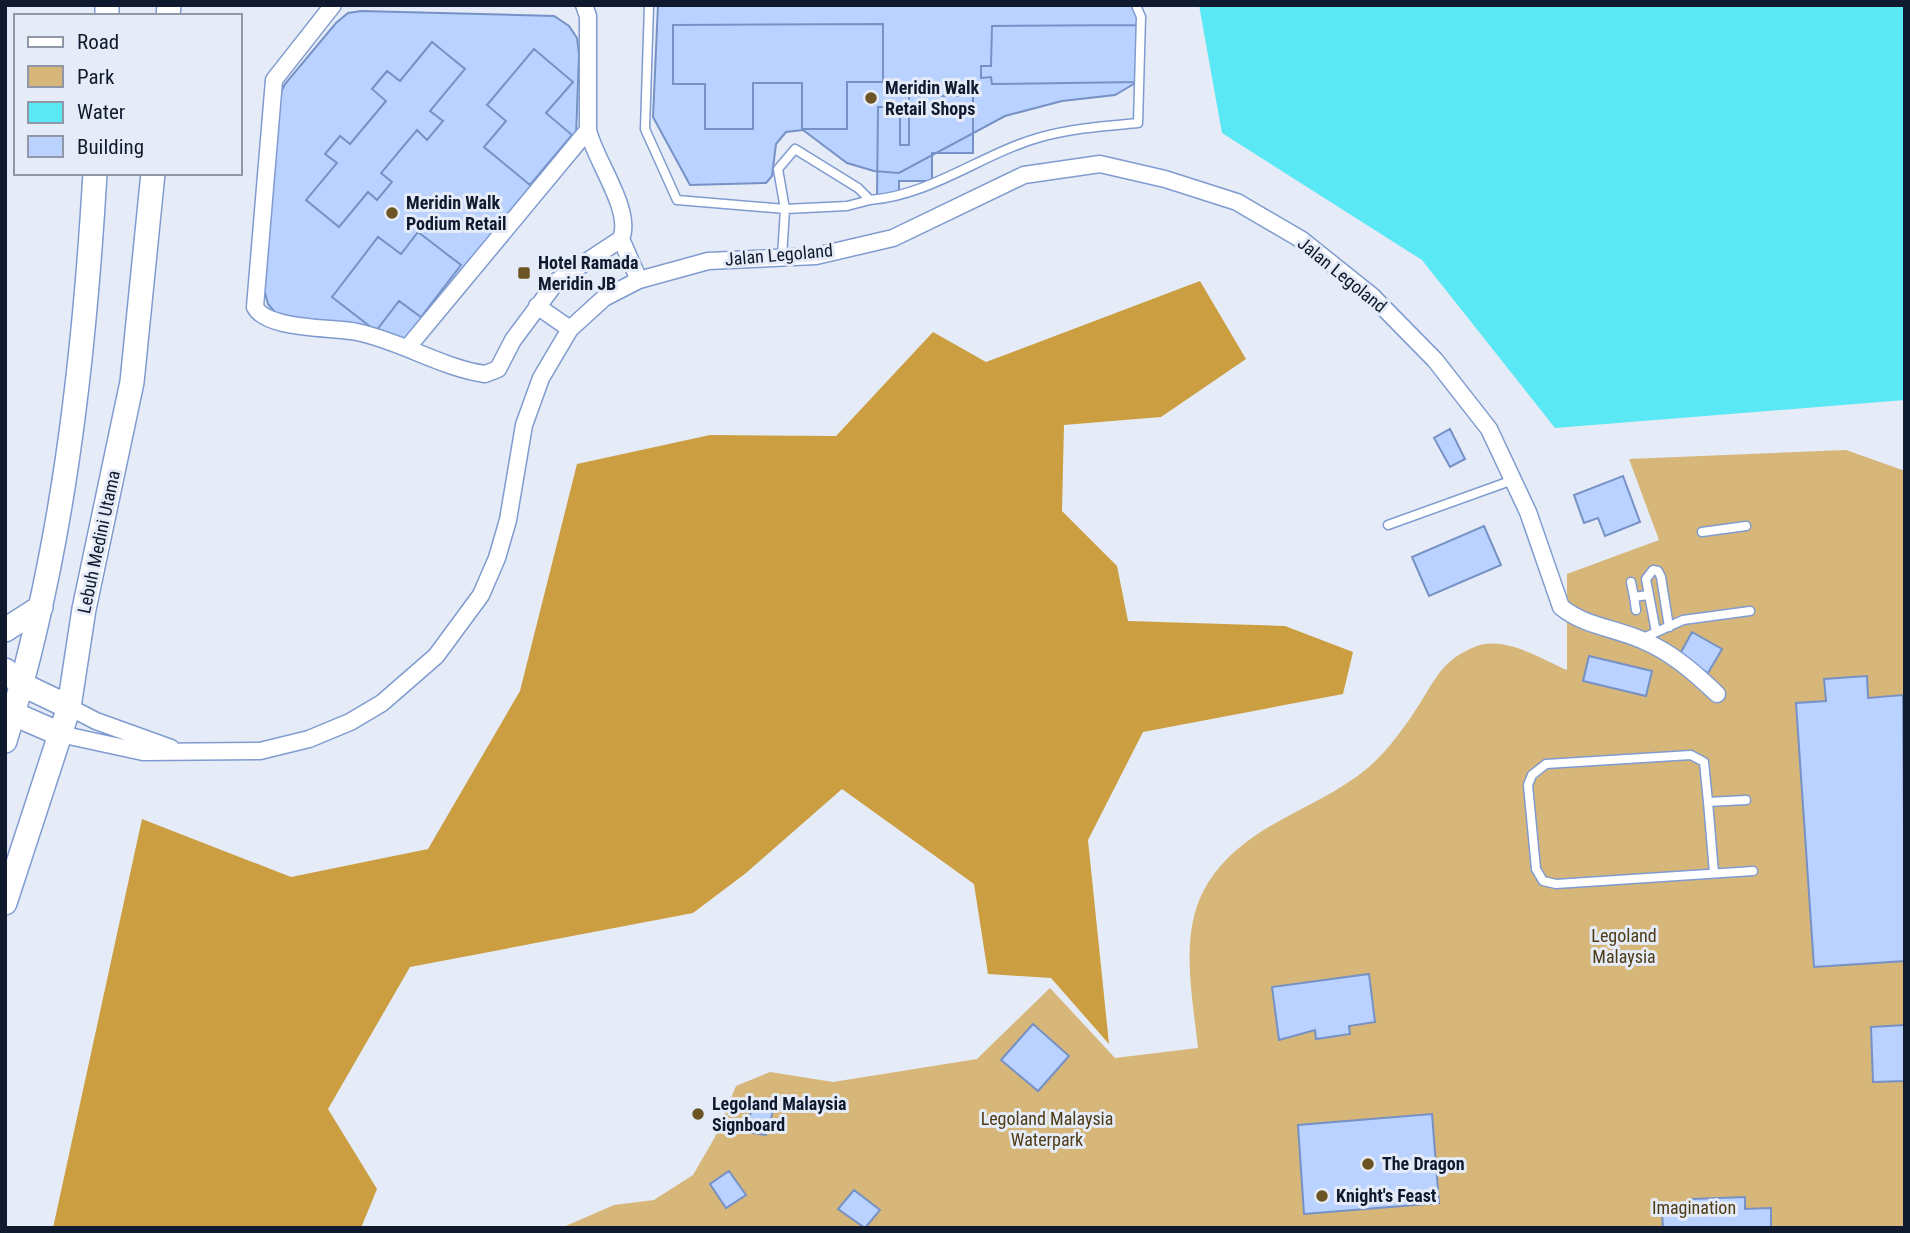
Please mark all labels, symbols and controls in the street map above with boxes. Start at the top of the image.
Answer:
legend [14,14,242,175]
text: Road [77,30,119,54]
text: Park [77,65,115,89]
place label: Meridin Walk Retail Shops [885,77,979,119]
marker: Meridin Walk Retail Shops [863,90,879,106]
text: Water [77,100,125,124]
text: Building [77,135,144,159]
place label: Meridin Walk Podium Retail [406,192,507,234]
marker: Meridin Walk Podium Retail [384,205,400,221]
street label: Jalan Legoland [1294,232,1391,317]
street label: Jalan Legoland [724,239,834,270]
place label: Hotel Ramada Meridin JB [538,252,639,294]
marker: Hotel Ramada Meridin JB [516,265,532,281]
street label: Lebuh Medini Utama [73,468,124,615]
park label: Legoland Malaysia [1591,925,1657,967]
place label: Legoland Malaysia Signboard [712,1093,846,1135]
marker: Legoland Malaysia Signboard [690,1106,706,1122]
park label: Legoland Malaysia Waterpark [981,1108,1113,1150]
place label: The Dragon [1382,1153,1465,1174]
marker: The Dragon [1360,1156,1376,1172]
place label: Knight's Feast [1336,1185,1437,1206]
marker: Knight's Feast [1314,1188,1330,1204]
park label: Imagination [1652,1197,1736,1218]

